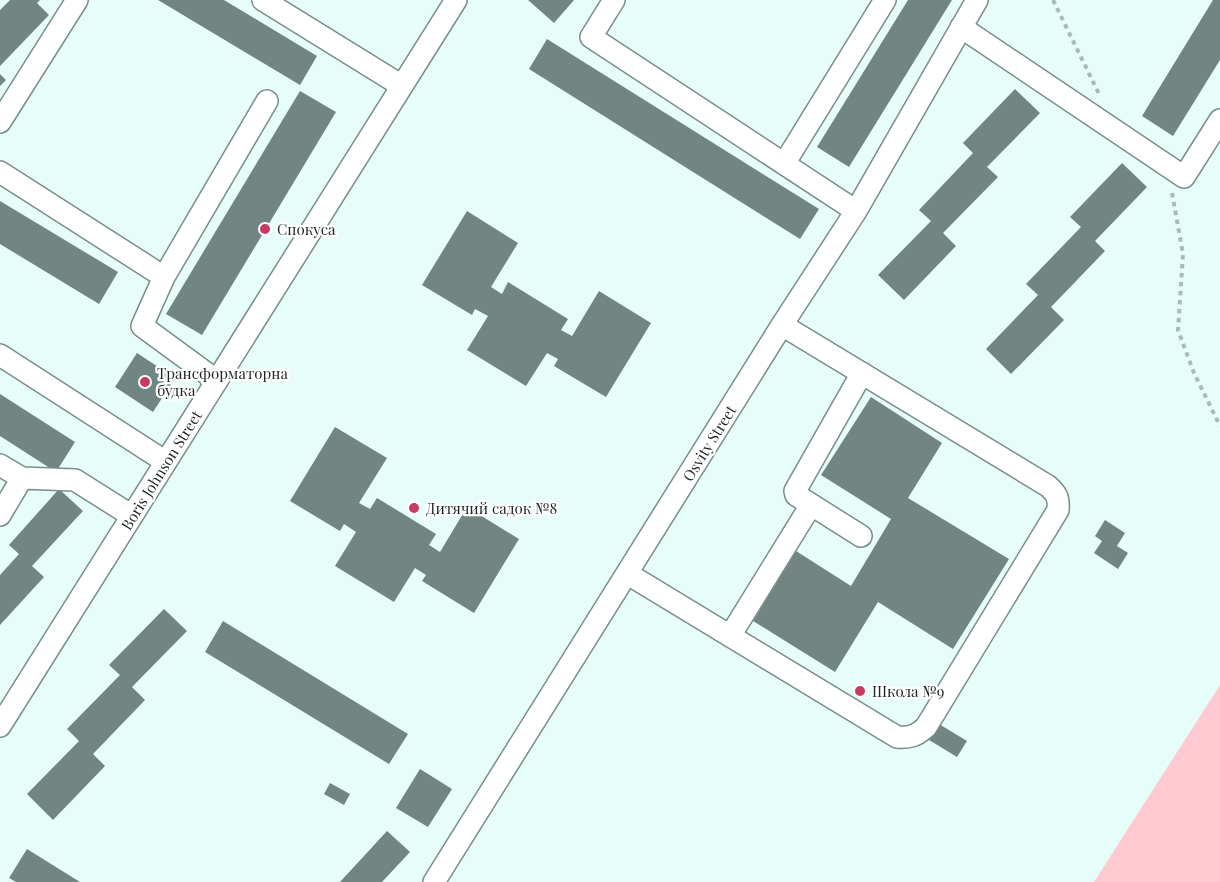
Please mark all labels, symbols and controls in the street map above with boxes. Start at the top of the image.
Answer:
place label: Спокуса [277,219,336,239]
marker: Спокуса [258,222,272,236]
place label: Трансформаторна будка [157,363,288,400]
marker: Трансформаторна будка [138,375,152,389]
street label: Osvity Street [678,401,741,485]
street label: Boris Johnson Street [116,406,206,534]
place label: Дитячий садок №8 [426,498,558,518]
marker: Дитячий садок №8 [407,501,421,515]
place label: Школа №9 [872,681,944,701]
marker: Школа №9 [853,684,867,698]

